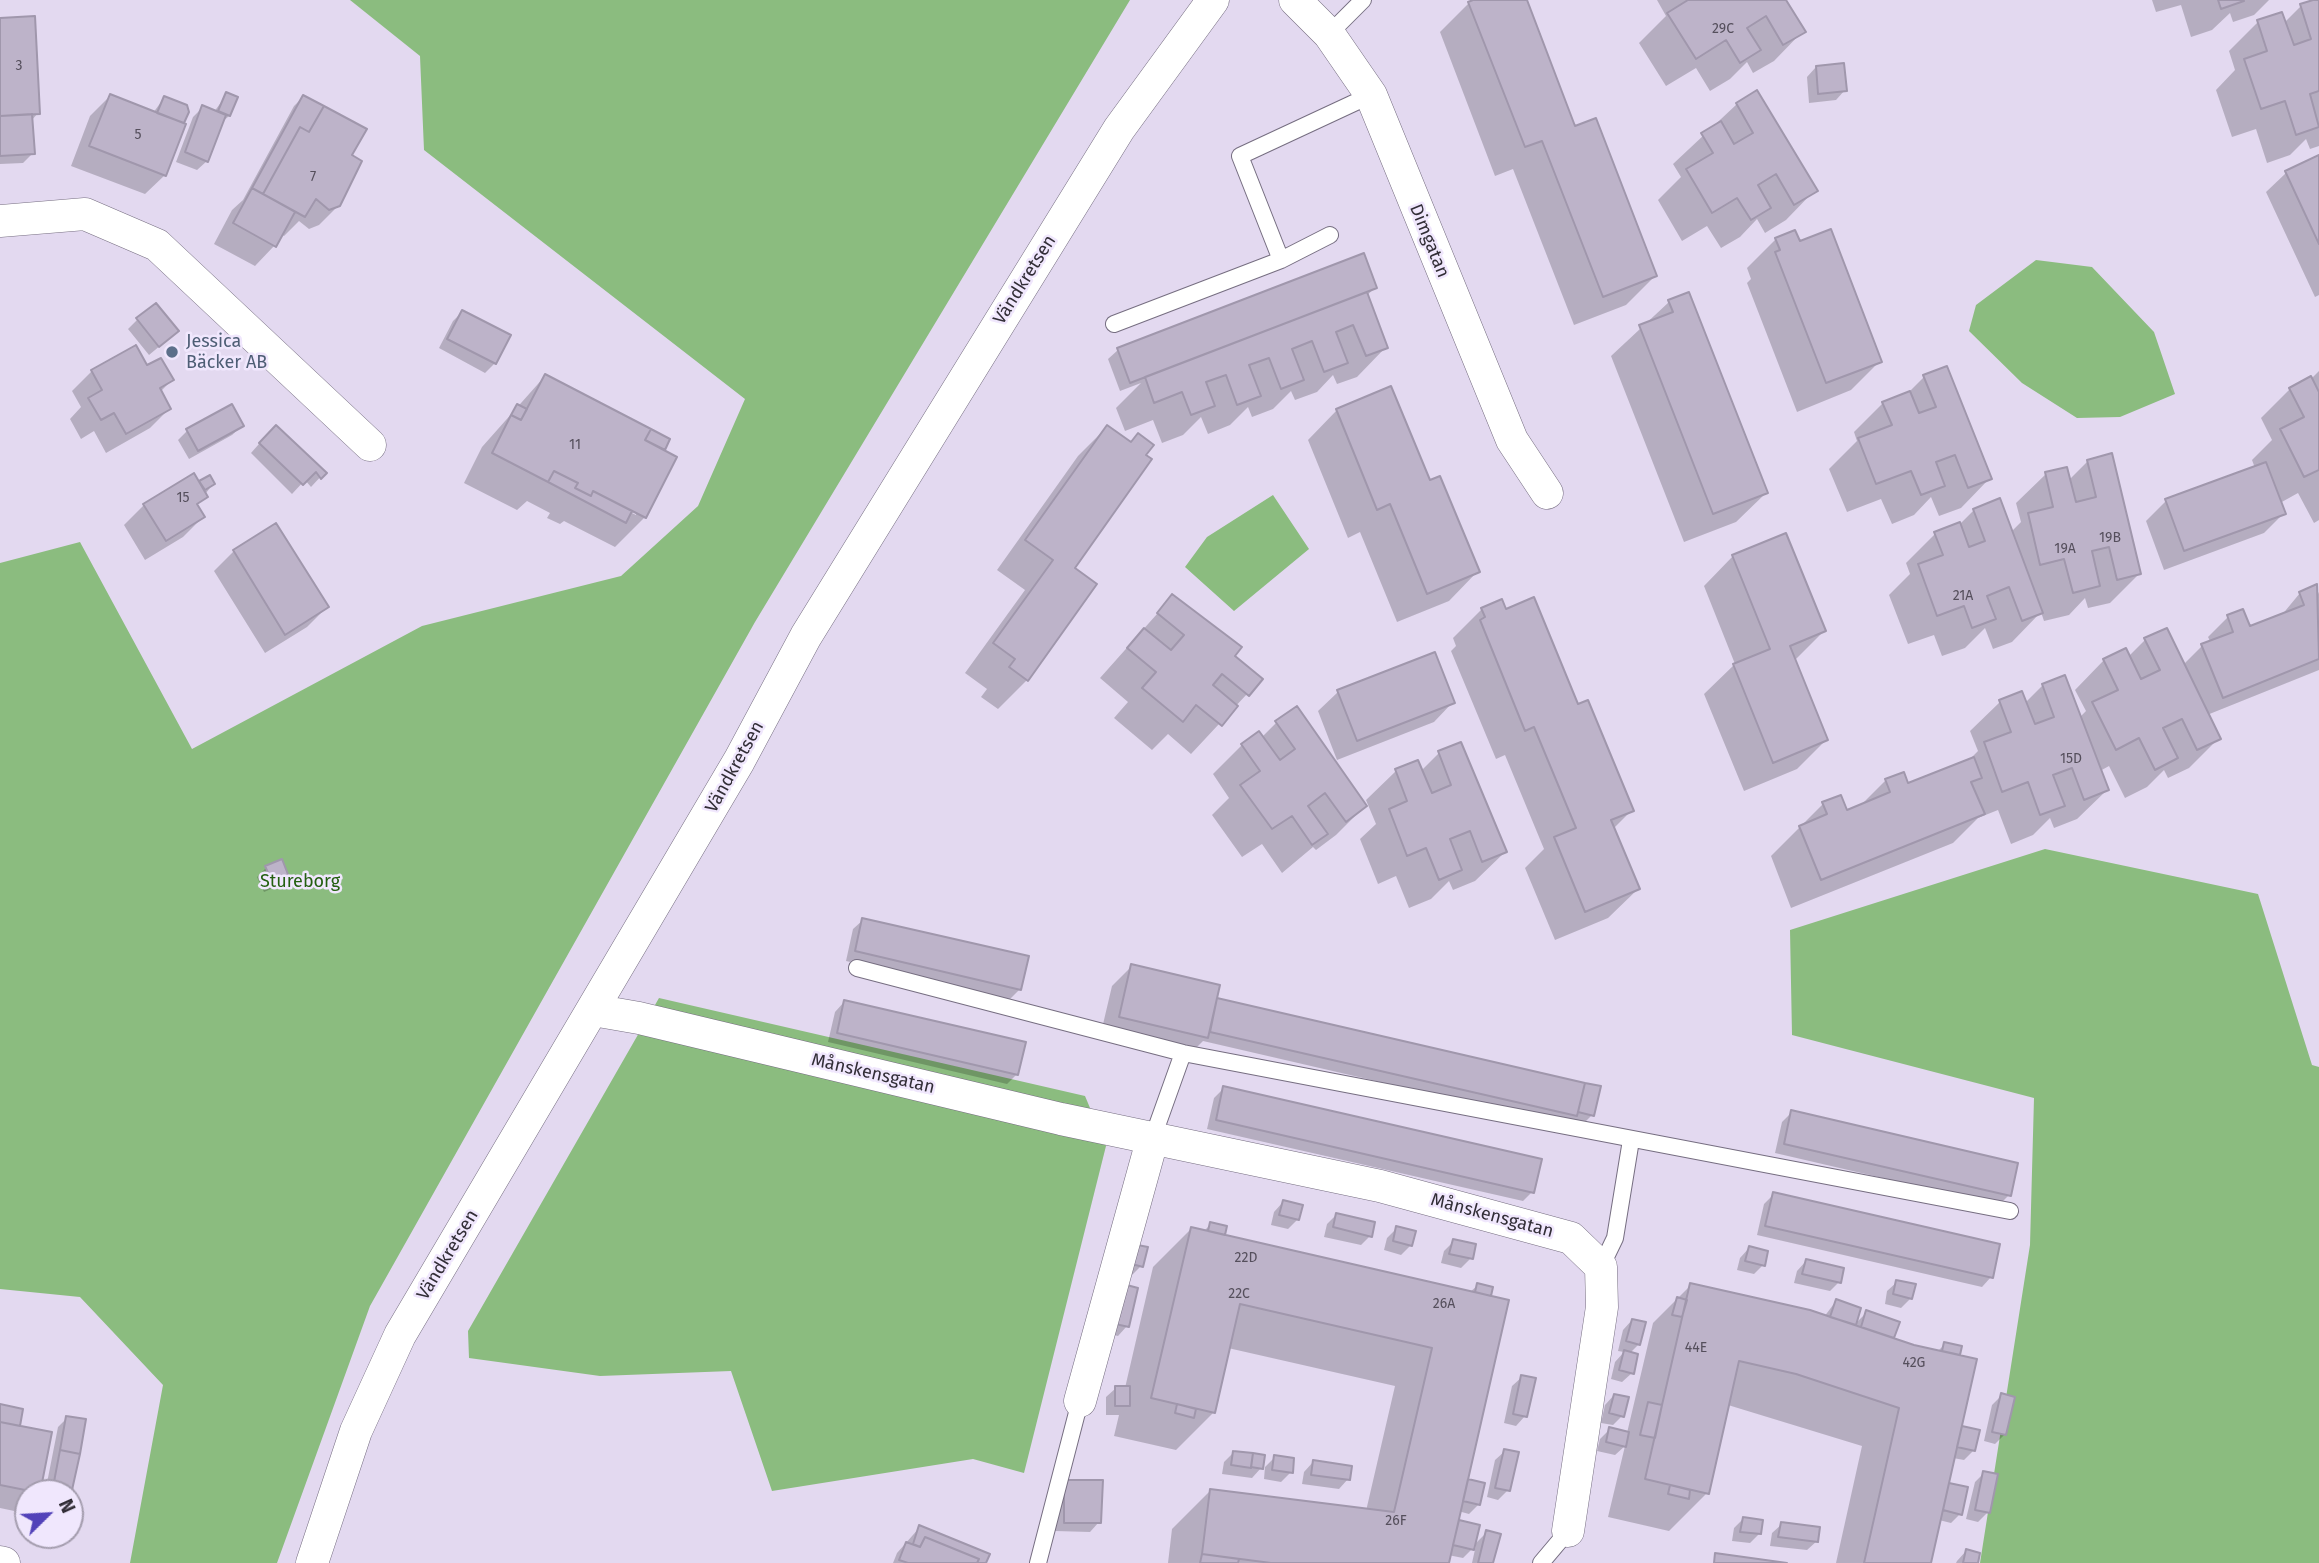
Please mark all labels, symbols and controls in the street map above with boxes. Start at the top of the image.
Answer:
house number: 29C [1712,21,1734,37]
house number: 3 [16,58,22,74]
house number: 5 [134,127,142,143]
house number: 7 [310,169,316,185]
street label: Dimgatan [1404,201,1454,281]
street label: Vändkretsen [989,231,1061,329]
place label: Jessica Bäcker AB [186,331,267,374]
marker: Jessica Bäcker AB [164,344,180,360]
house number: 11 [569,437,581,453]
house number: 15 [176,490,190,506]
house number: 19B [2099,530,2121,546]
house number: 19A [2054,541,2076,557]
house number: 21A [1953,588,1973,604]
street label: Vändkretsen [701,718,769,816]
house number: 15D [2060,751,2082,767]
park label: Stureborg [260,871,340,893]
street label: Månskensgatan [809,1049,937,1099]
street label: Månskensgatan [1428,1189,1556,1243]
street label: Vändkretsen [413,1206,483,1304]
house number: 22D [1235,1250,1257,1266]
house number: 22C [1228,1286,1250,1302]
house number: 26A [1433,1296,1455,1312]
house number: 44E [1685,1340,1707,1356]
house number: 42G [1903,1355,1925,1371]
north arrow [14,1479,84,1549]
text: N [54,1496,80,1516]
house number: 26F [1385,1513,1407,1529]

